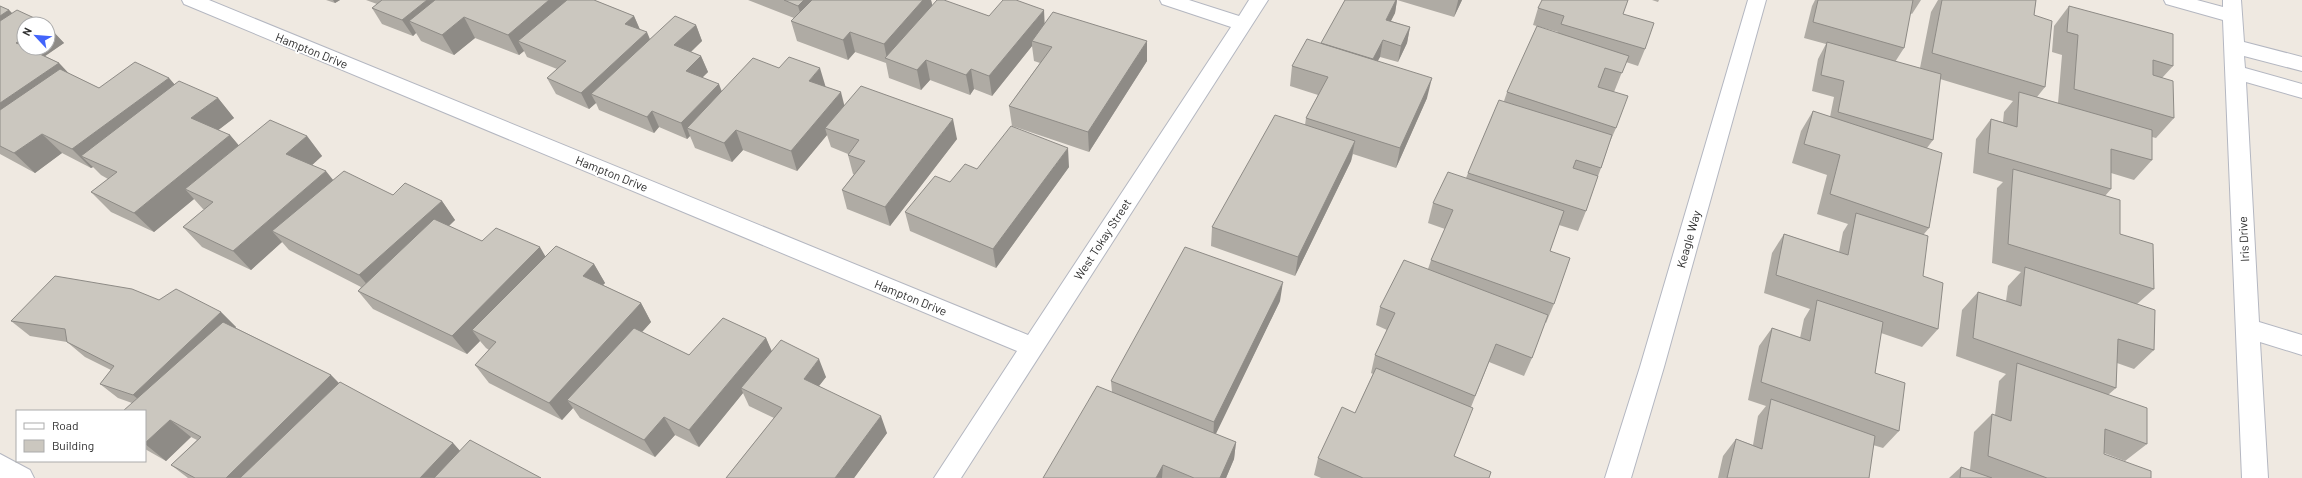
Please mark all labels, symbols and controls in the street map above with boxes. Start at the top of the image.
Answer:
north arrow [16,16,56,56]
text: N [19,25,34,38]
street label: Hampton Drive [274,29,350,71]
street label: Hampton Drive [574,152,650,194]
street label: West Tokay Street [1071,196,1133,282]
street label: Keagle Way [1673,208,1703,269]
street label: Iris Drive [2235,216,2251,262]
street label: Hampton Drive [873,276,949,318]
legend [16,410,146,462]
text: Road [52,418,79,432]
text: Building [52,438,94,452]

